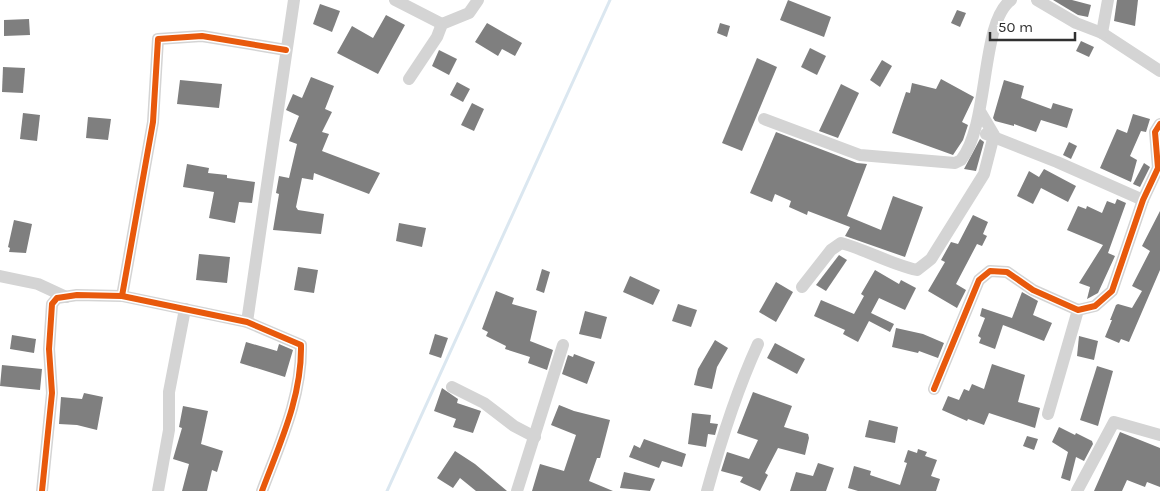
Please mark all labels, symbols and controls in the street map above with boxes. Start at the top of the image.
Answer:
scale bar [990,10,1075,42]
text: 50 m [998,18,1033,36]

